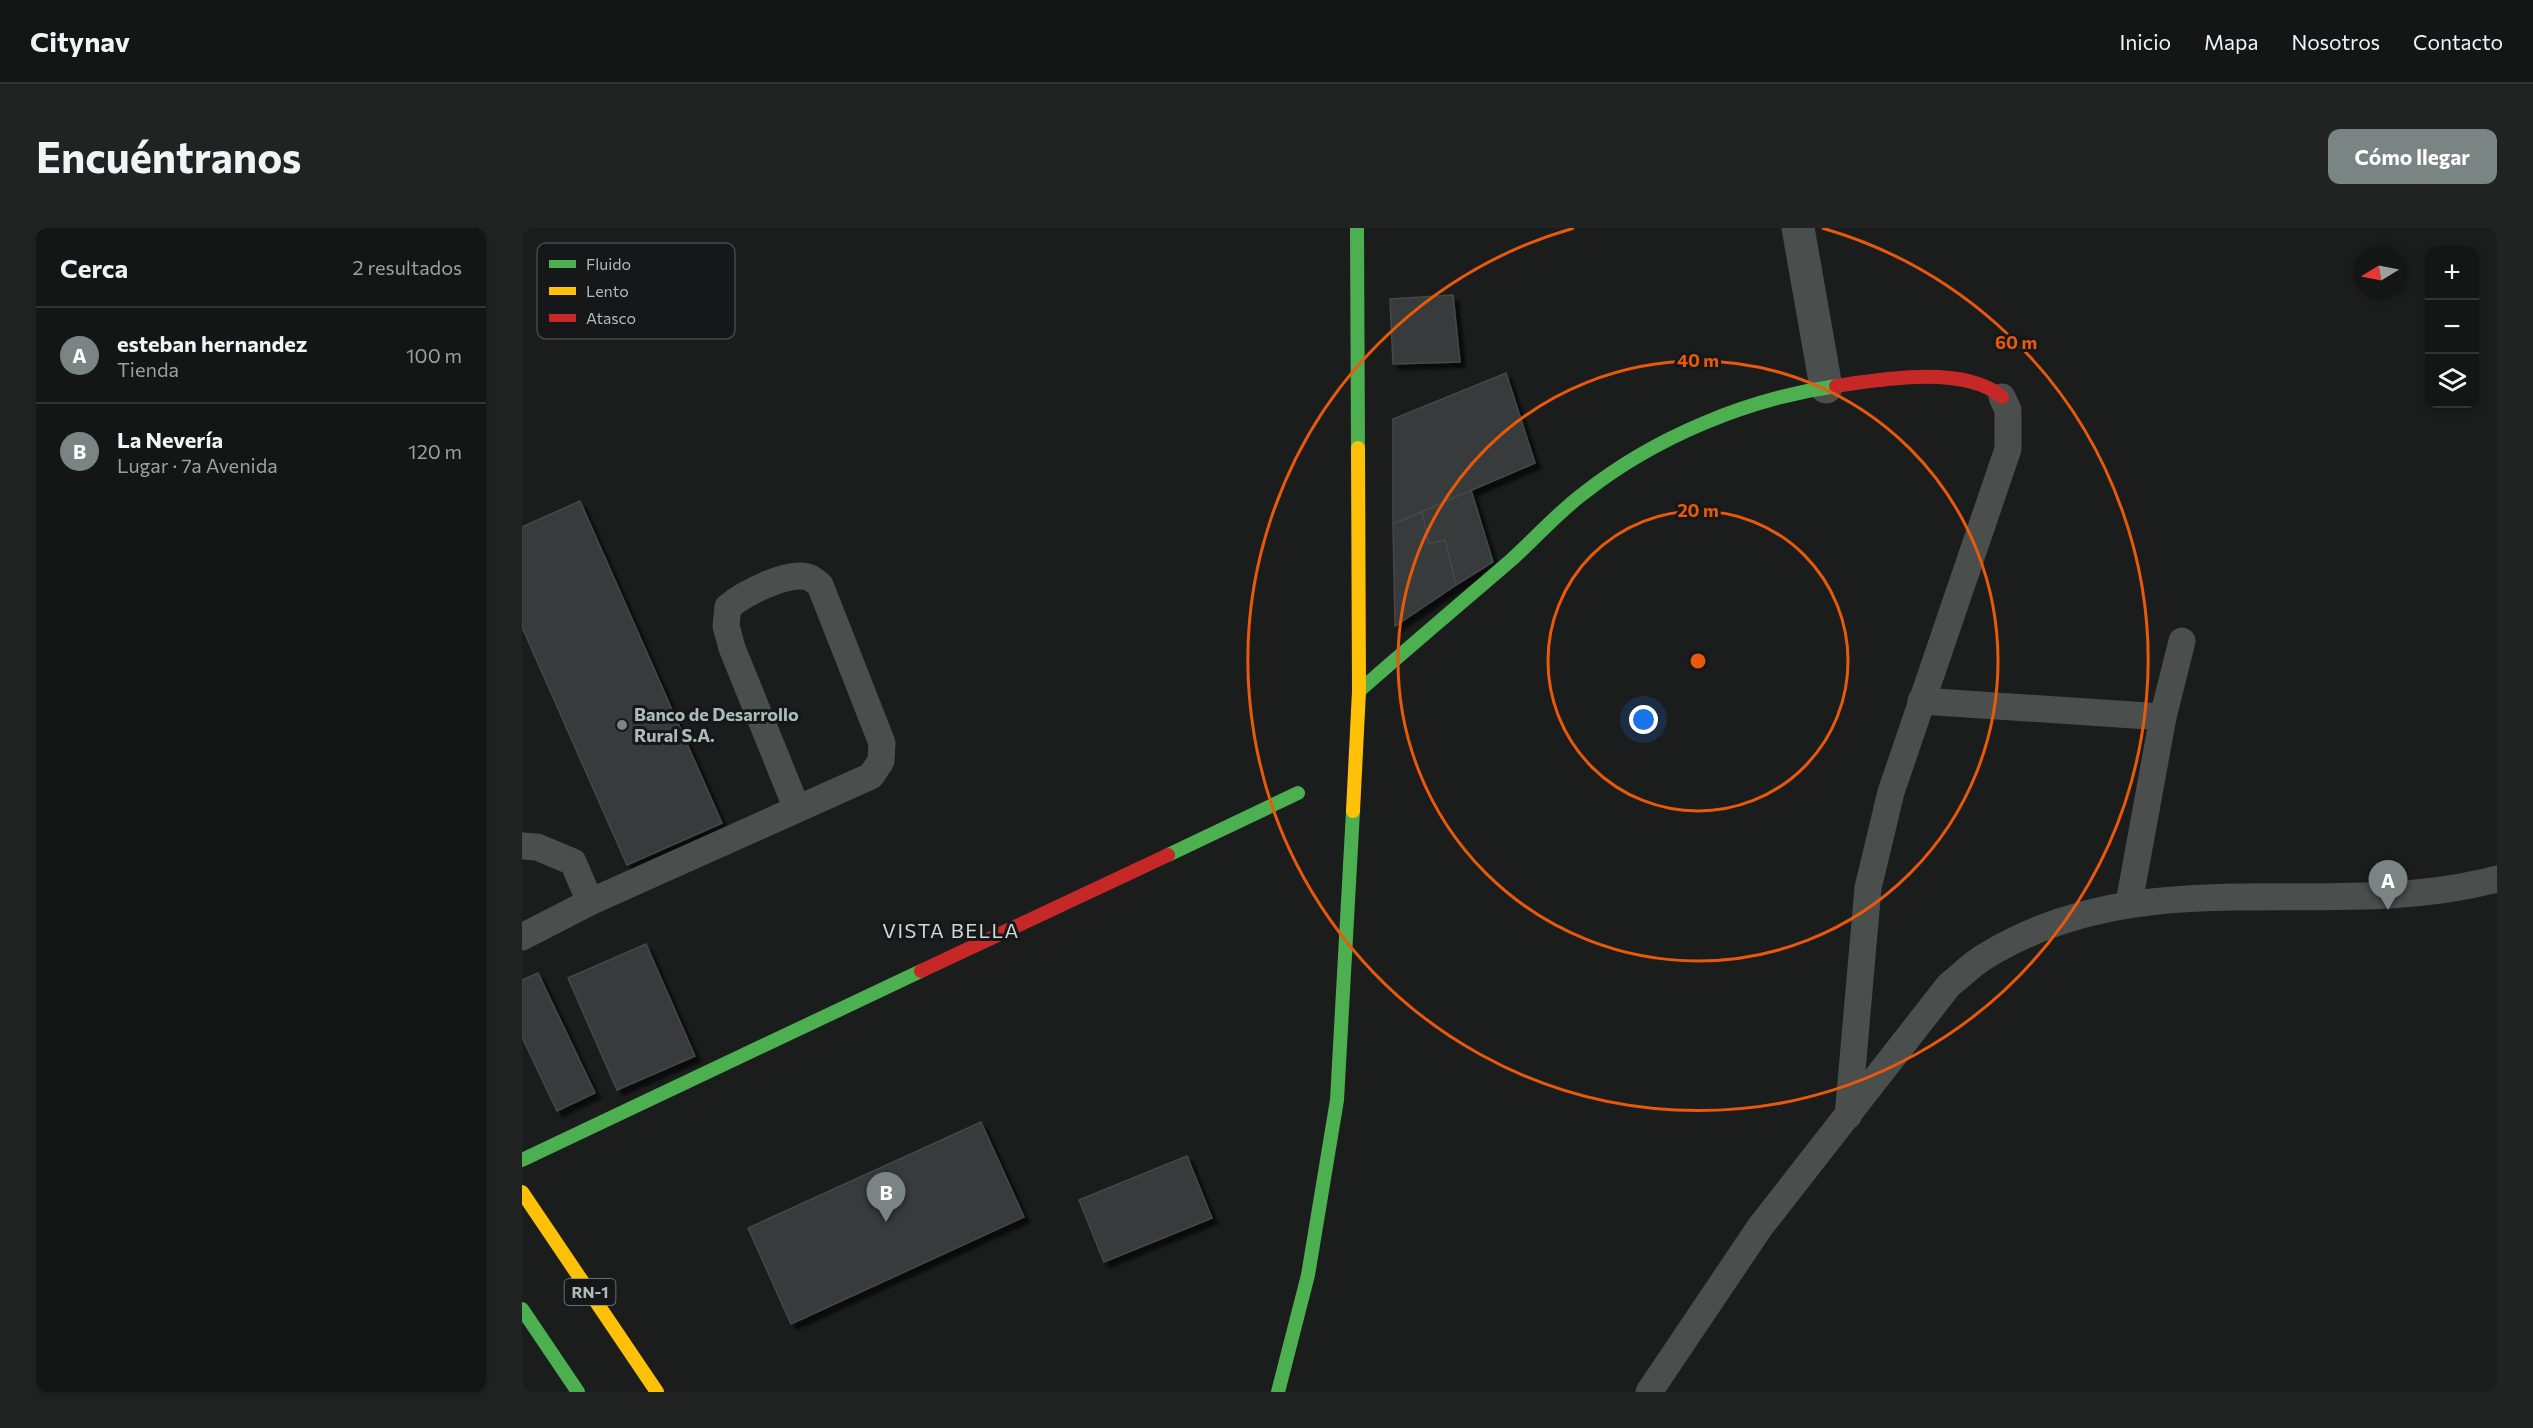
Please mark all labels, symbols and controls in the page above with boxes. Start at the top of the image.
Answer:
text: Citynav [30,24,130,58]
text: Inicio [2119,29,2171,54]
text: Mapa [2204,29,2258,54]
text: Nosotros [2291,29,2380,54]
text: Contacto [2413,29,2503,54]
button: Cómo llegar [2328,129,2497,184]
text: Encuéntranos [36,130,301,182]
legend [537,243,735,339]
north arrow [2353,246,2407,300]
map controls [2425,246,2479,408]
button: + [2425,246,2479,300]
text: Cerca [60,252,128,283]
text: Fluido [586,254,631,273]
text: 2 resultados [352,255,462,279]
text: Lento [586,281,629,300]
button: − [2425,300,2479,354]
text: Atasco [586,308,636,327]
text: esteban hernandez [117,330,307,357]
text: 60 m [1995,331,2037,353]
text: A [72,343,87,367]
text: 100 m [406,343,462,367]
text: 40 m [1677,349,1719,371]
button: layers [2425,354,2479,408]
text: Tienda [117,357,179,381]
text: La Nevería [117,426,223,453]
text: B [73,439,86,463]
text: 120 m [408,439,462,463]
text: Lugar · 7a Avenida [117,453,278,477]
text: 20 m [1677,499,1719,521]
centre of rings [1688,651,1708,671]
place label: Banco de Desarrollo Rural S.A. [634,703,799,746]
your location [1629,705,1658,734]
marker: Banco de Desarrollo Rural S.A. [615,718,629,732]
pin: A [2368,860,2408,910]
district label: VISTA BELLA [882,918,1020,942]
pin: B [866,1172,906,1222]
road number: RN-1 [564,1279,616,1305]

